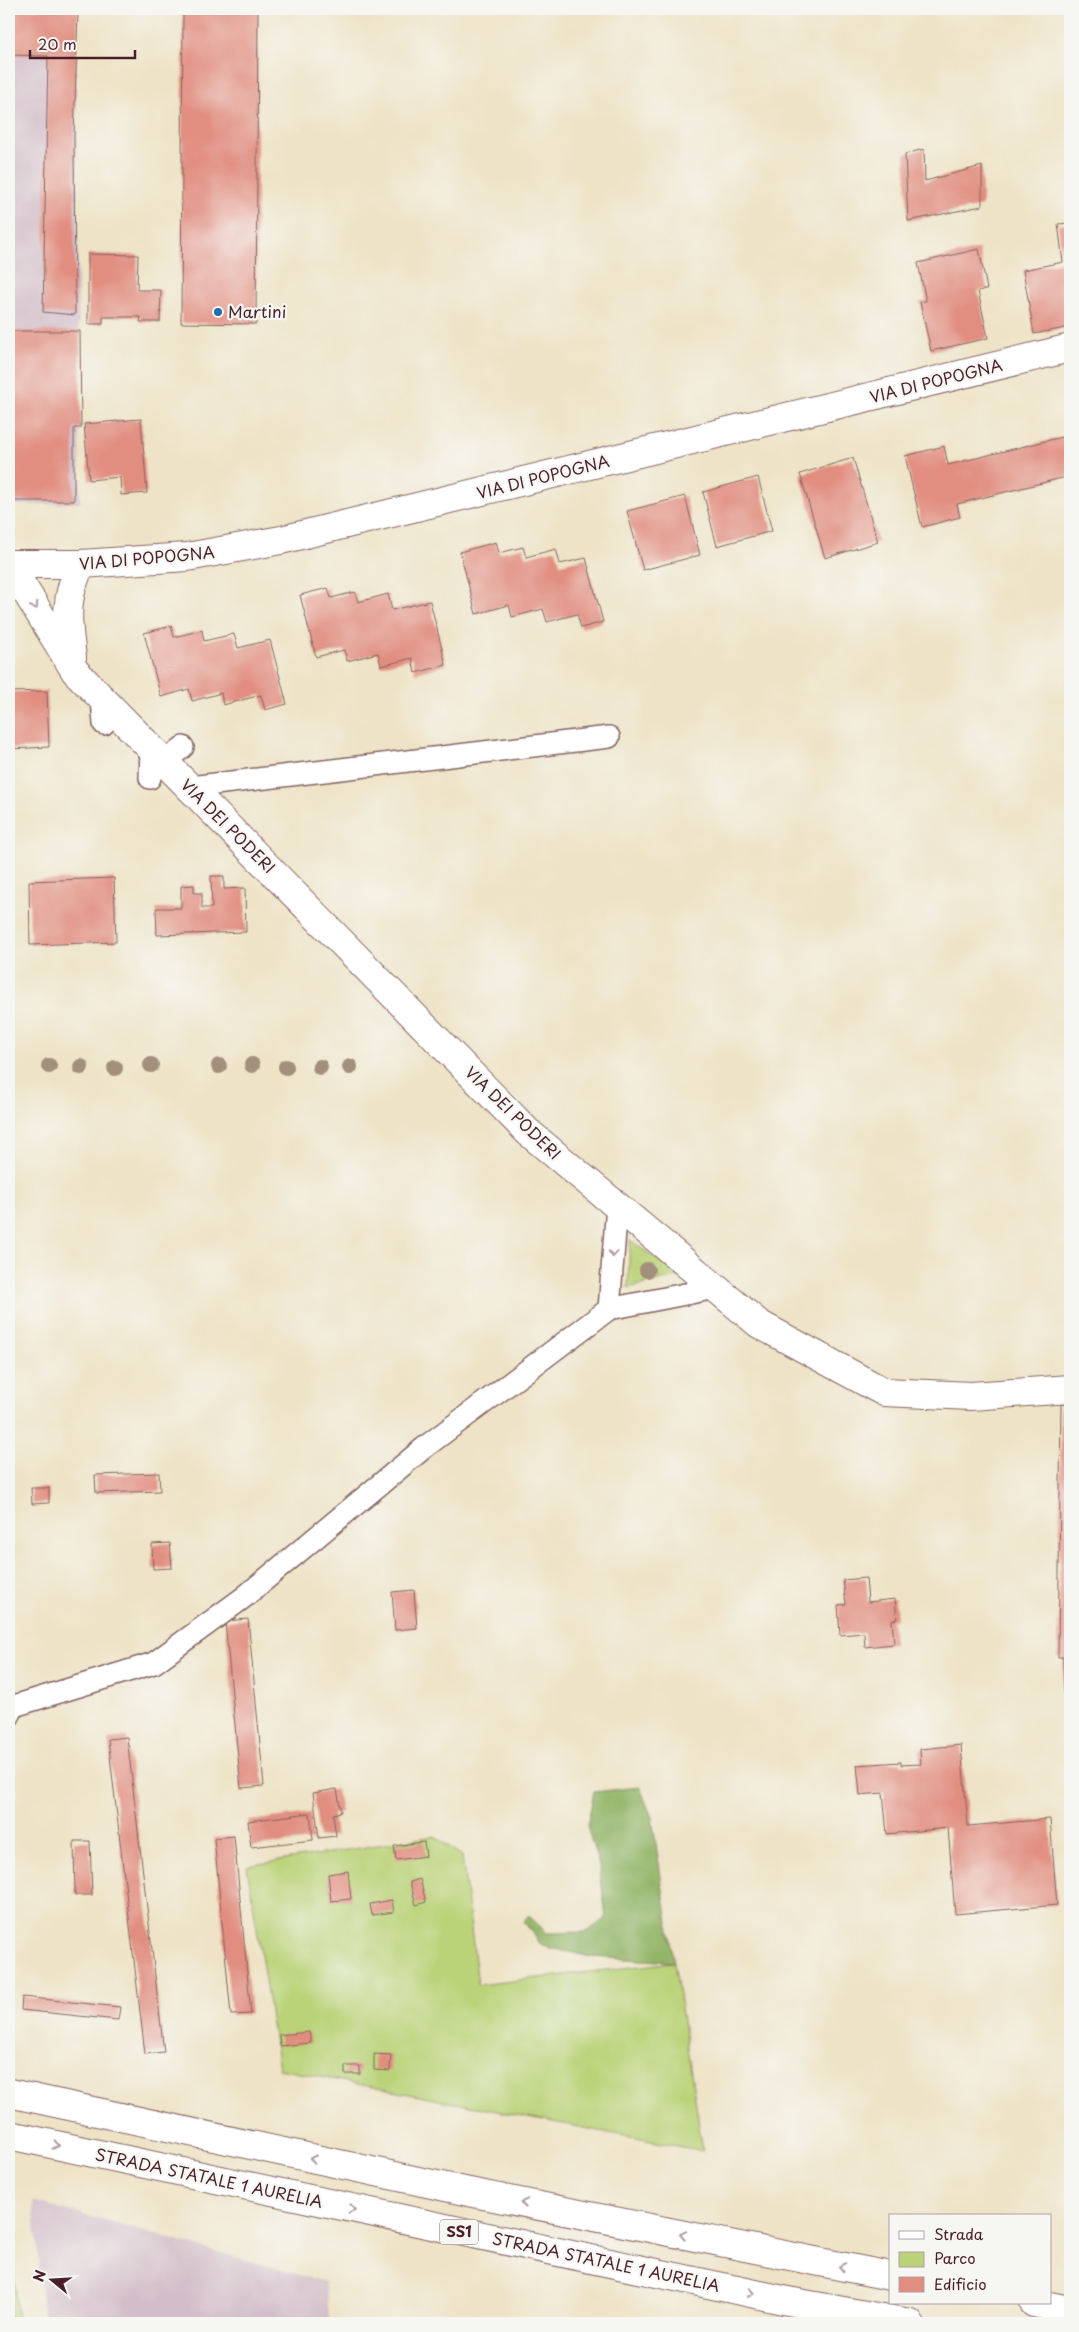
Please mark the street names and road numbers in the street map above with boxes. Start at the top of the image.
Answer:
street label: VIA DI POPOGNA [867,352,1005,408]
street label: VIA DI POPOGNA [474,448,612,504]
street label: VIA DI POPOGNA [78,539,216,575]
street label: VIA DEI PODERI [176,772,282,878]
street label: VIA DEI PODERI [460,1060,567,1164]
street label: STRADA STATALE 1 AURELIA [93,2141,325,2213]
road number: SS1 [440,2220,478,2244]
street label: STRADA STATALE 1 AURELIA [490,2225,722,2297]

